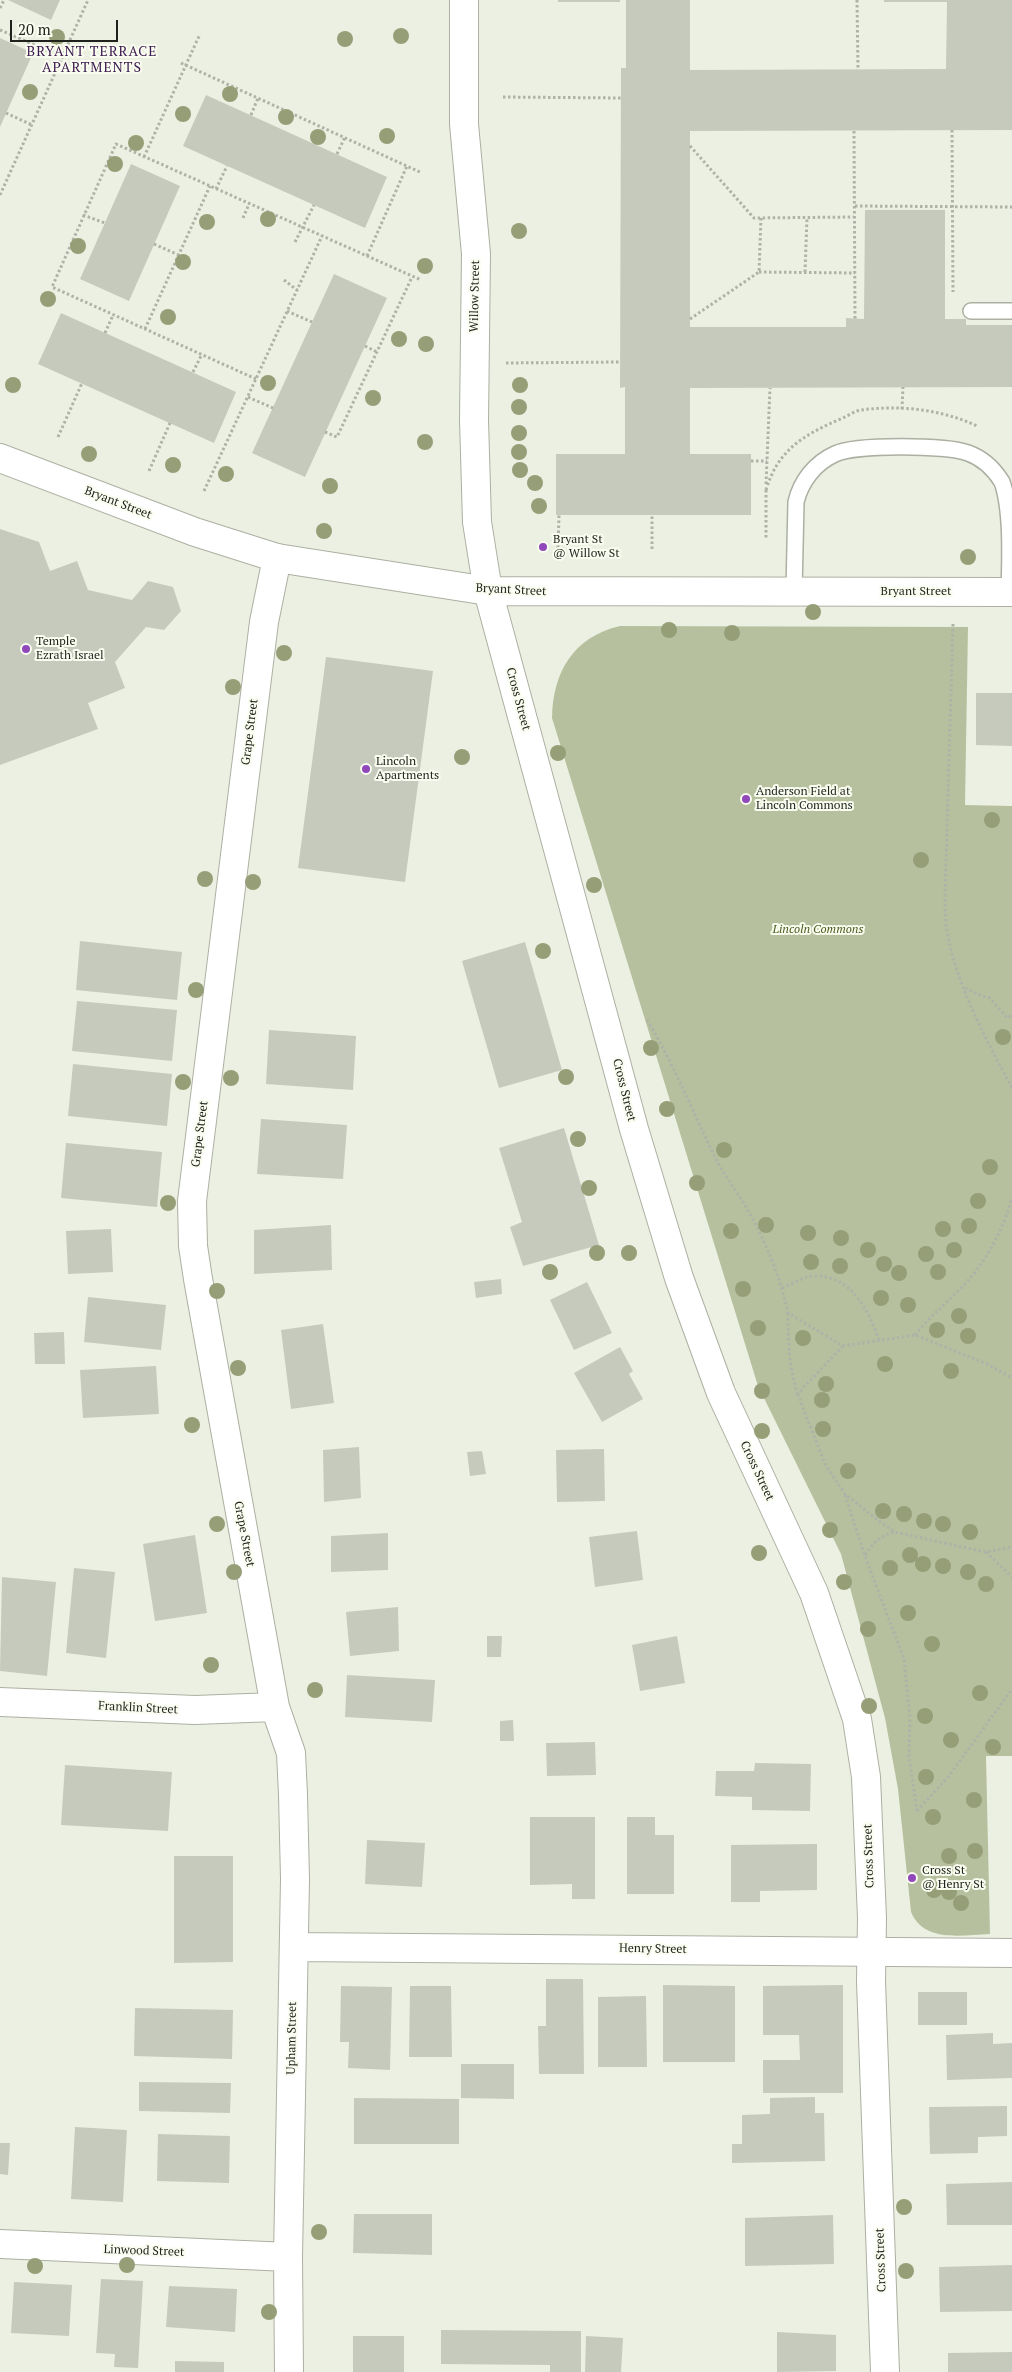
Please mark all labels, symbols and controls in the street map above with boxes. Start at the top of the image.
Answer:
scale bar [12,10,120,42]
text: 20 m [18,19,51,39]
district label: BRYANT TERRACE APARTMENTS [25,44,159,76]
street label: Willow Street [467,260,483,332]
street label: Bryant Street [82,484,154,522]
place label: Bryant St @ Willow St [553,533,620,561]
marker: Bryant St @ Willow St [537,541,549,553]
street label: Bryant Street [475,581,547,599]
street label: Bryant Street [881,585,951,599]
place label: Temple Ezrath Israel [36,635,104,663]
marker: Temple Ezrath Israel [20,643,32,655]
street label: Cross Street [503,666,533,732]
street label: Grape Street [239,698,261,766]
place label: Lincoln Apartments [376,755,439,783]
marker: Lincoln Apartments [360,763,372,775]
place label: Anderson Field at Lincoln Commons [756,785,853,813]
marker: Anderson Field at Lincoln Commons [740,793,752,805]
park label: Lincoln Commons [773,923,863,937]
street label: Cross Street [609,1057,639,1123]
street label: Grape Street [189,1100,211,1168]
street label: Cross Street [737,1439,777,1503]
street label: Grape Street [231,1500,257,1568]
street label: Franklin Street [98,1699,178,1717]
street label: Cross Street [861,1824,877,1888]
place label: Cross St @ Henry St [922,1864,984,1892]
marker: Cross St @ Henry St [906,1872,918,1884]
street label: Henry Street [619,1941,687,1957]
street label: Upham Street [284,2001,300,2075]
street label: Cross Street [873,2228,889,2292]
street label: Linwood Street [103,2242,185,2260]

